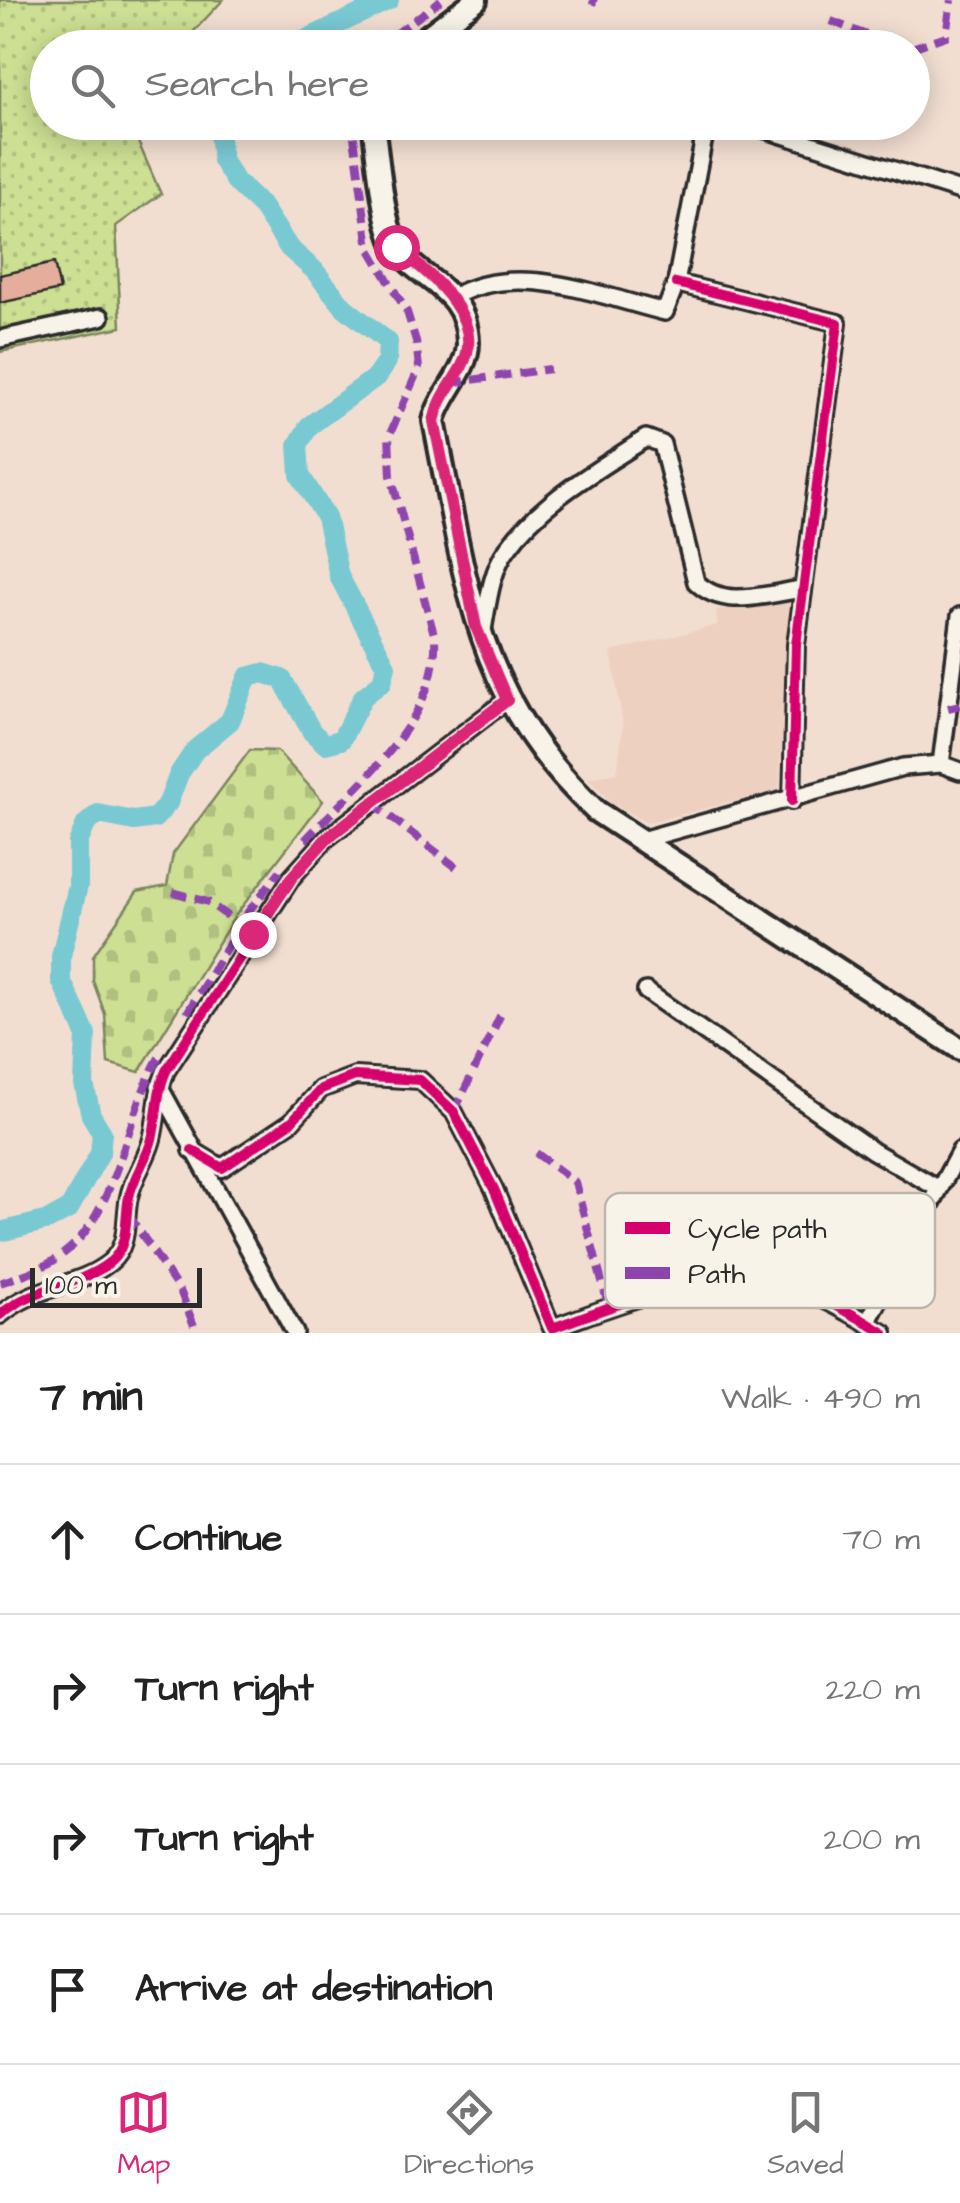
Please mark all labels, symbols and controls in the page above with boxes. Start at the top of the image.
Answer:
search box [30,30,930,140]
icon: search [65,58,120,113]
text: Search here [145,59,369,111]
route start [374,225,420,271]
route end [231,912,277,958]
legend [605,1193,935,1308]
text: Cycle path [688,1210,827,1251]
text: Path [688,1255,745,1294]
scale bar [30,1263,202,1308]
text: 100 m [45,1266,117,1305]
text: 7 min [40,1369,143,1427]
text: Walk · 490 m [721,1376,920,1421]
icon: ahead [40,1512,95,1567]
text: Continue [135,1513,282,1565]
text: 70 m [842,1517,920,1562]
icon: right [40,1662,95,1717]
text: Turn right [135,1663,314,1715]
text: 220 m [825,1667,920,1712]
icon: right [40,1812,95,1867]
text: Turn right [135,1813,314,1865]
text: 200 m [824,1817,920,1862]
icon: arrive [40,1962,95,2017]
text: Arrive at destination [135,1963,492,2015]
tab: Map [116,2085,171,2184]
tab: Directions [404,2085,534,2184]
tab: Saved [767,2085,844,2184]

